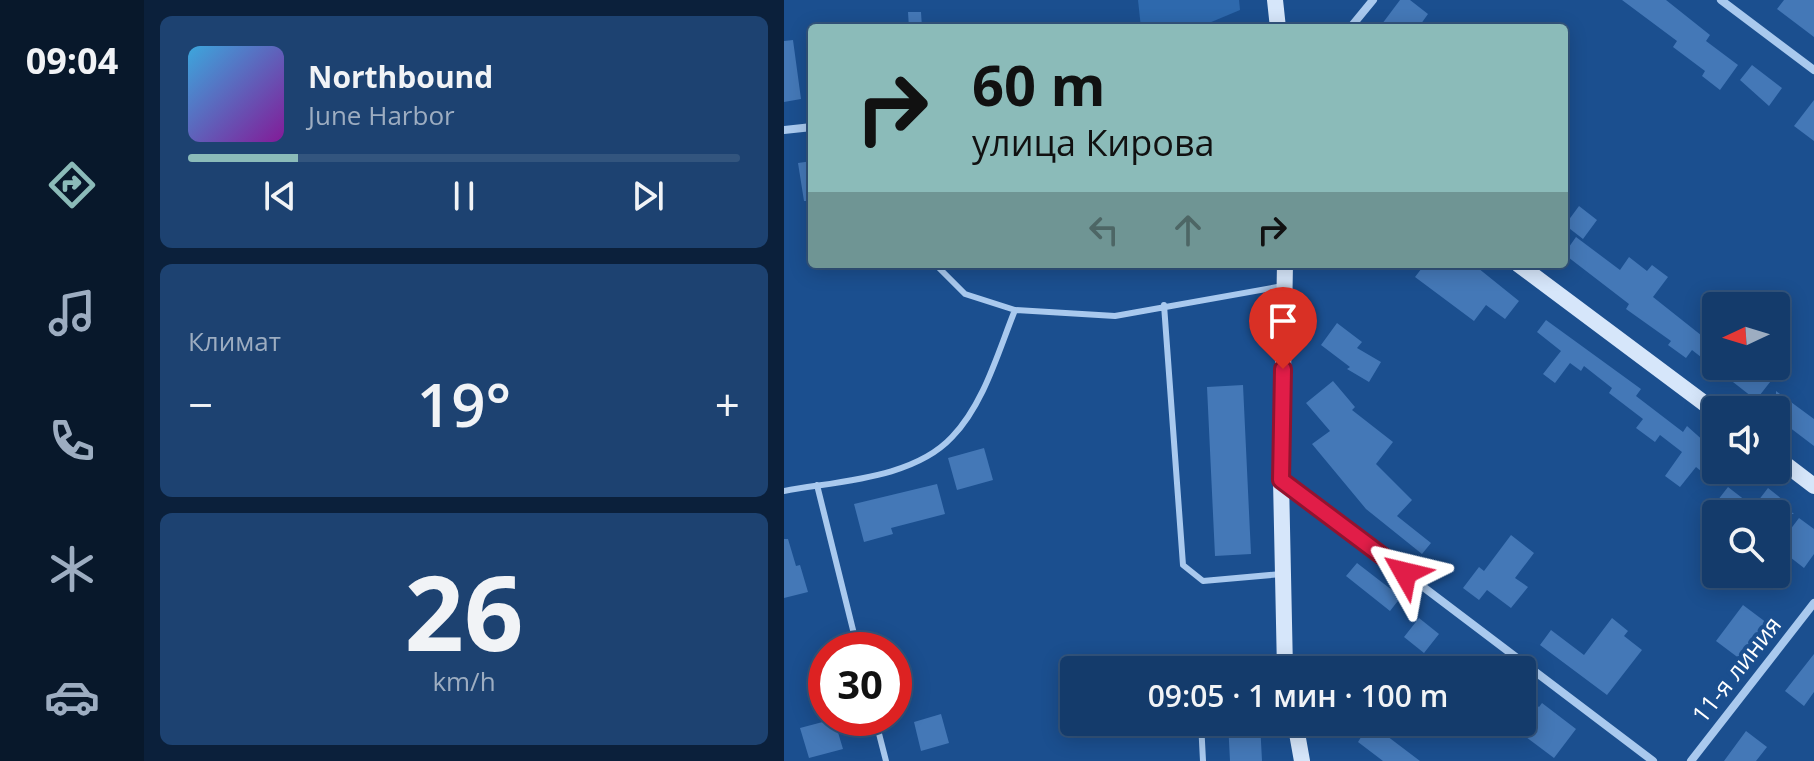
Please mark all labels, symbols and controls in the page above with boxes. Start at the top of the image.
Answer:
text: 09:04 [26,36,118,85]
text: 60 m [972,46,1106,122]
text: Northbound [308,56,493,97]
icon: right [840,56,944,160]
text: June Harbor [308,97,455,133]
text: улица Кирова [972,118,1215,167]
icon: directions [44,157,100,213]
icon: previous [258,174,302,218]
icon: pause [442,174,486,218]
icon: next [626,174,670,218]
icon: left [1082,208,1126,252]
icon: ahead [1166,208,1210,252]
icon: right [1250,208,1294,252]
icon: music [44,285,100,341]
pin [1249,287,1317,369]
north arrow [1702,292,1790,380]
map controls [1702,292,1790,588]
icon: arrive [1261,299,1305,343]
text: Климат [188,323,281,359]
text: 19° [417,363,511,445]
text: − [188,374,213,434]
text: + [715,374,740,434]
button: sound [1702,396,1790,484]
icon: phone [44,413,100,469]
button: search [1702,500,1790,588]
position arrow [1363,531,1447,615]
text: 26 [405,540,523,681]
icon: climate [44,541,100,597]
street label: 11-я линия [1684,609,1788,729]
speed limit sign: 30 [808,632,912,736]
text: km/h [432,663,496,699]
icon: car [44,669,100,725]
text: 09:05 · 1 мин · 100 m [1148,675,1448,716]

